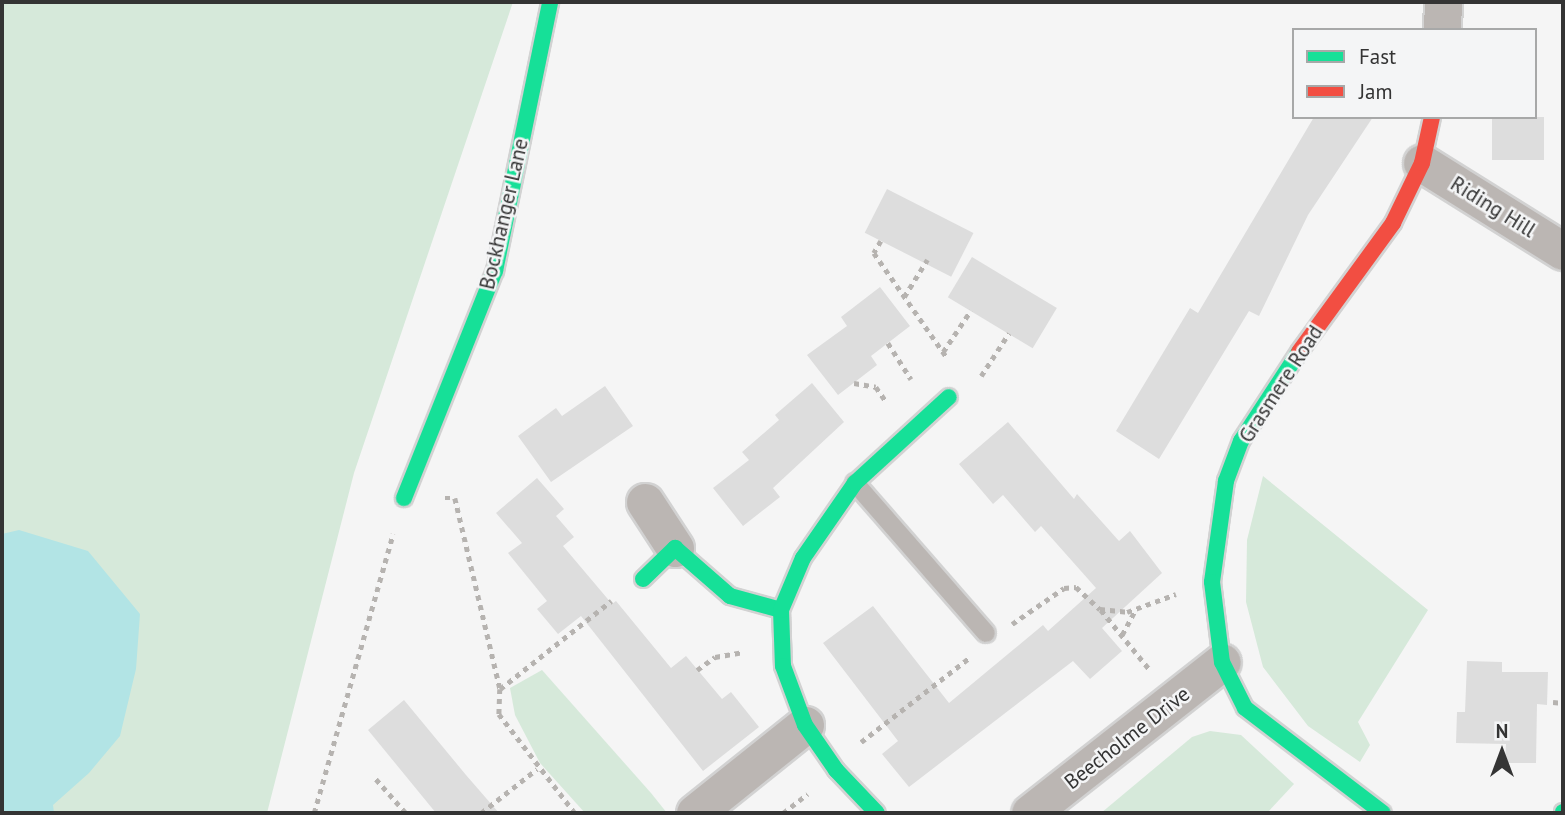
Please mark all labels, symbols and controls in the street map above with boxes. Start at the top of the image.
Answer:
legend [1292,28,1537,119]
text: Fast [1359,43,1396,70]
text: Jam [1359,78,1393,105]
street label: Bockhanger Lane [474,136,534,292]
street label: Riding Hill [1446,171,1540,243]
street label: Grasmere Road [1234,321,1328,447]
street label: Beecholme Drive [1059,681,1195,795]
north arrow [1467,717,1537,787]
text: N [1496,719,1508,743]

